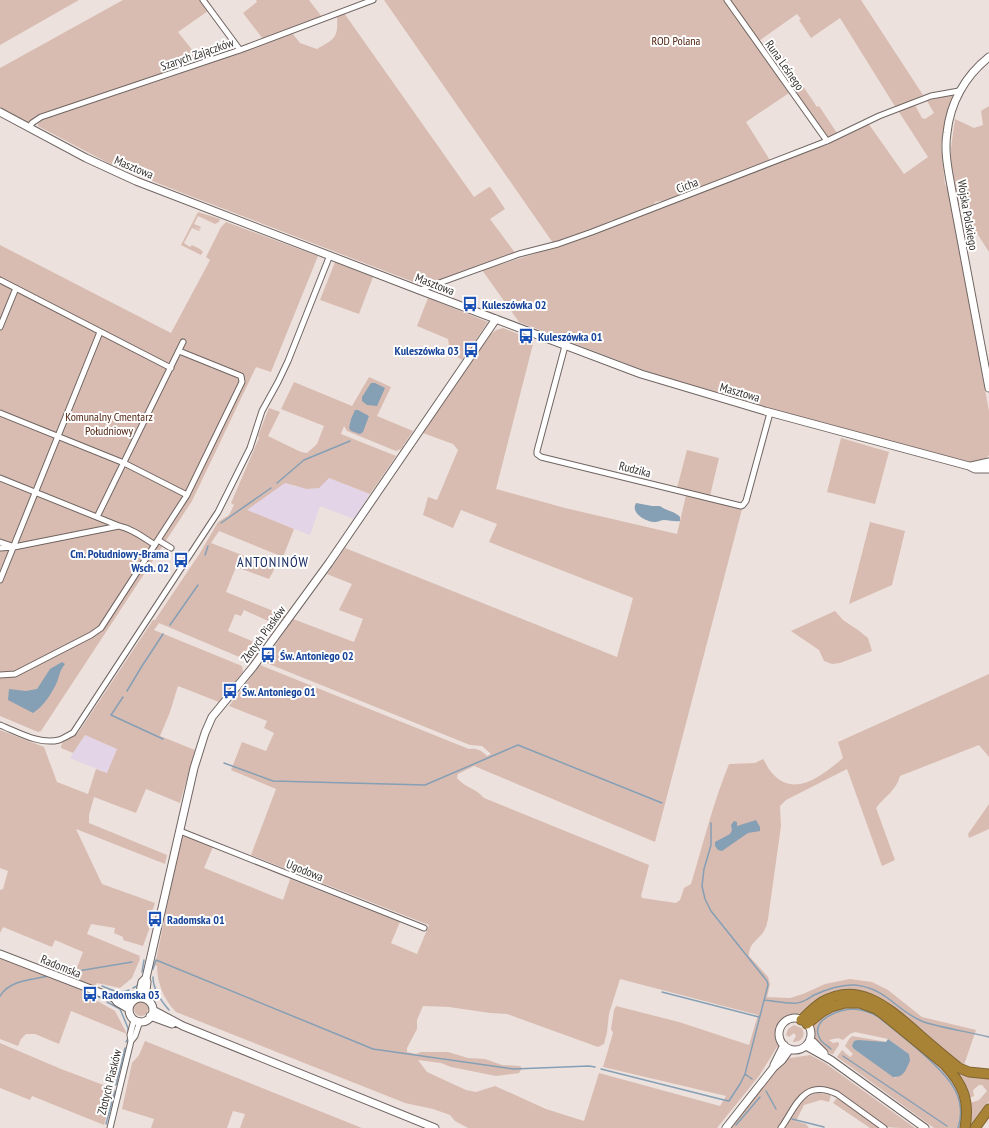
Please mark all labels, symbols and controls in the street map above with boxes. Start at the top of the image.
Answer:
park label: ROD Polana [652,33,701,48]
street label: Szarych Zajączków [158,34,236,74]
street label: Runa Leśnego [762,37,808,93]
street label: Masztowa [112,152,156,182]
street label: Cicha [674,174,700,196]
street label: Wojska Polskiego [954,179,982,251]
street label: Masztowa [413,270,457,298]
bus stop icon: Kuleszówka 02 [461,295,479,313]
place label: Kuleszówka 02 [482,297,546,312]
bus stop icon: Kuleszówka 01 [517,327,535,345]
place label: Kuleszówka 01 [538,329,603,344]
bus stop icon: Kuleszówka 03 [462,341,480,359]
place label: Kuleszówka 03 [395,343,459,358]
street label: Masztowa [718,379,762,405]
park label: Komunalny Cmentarz Południowy [65,409,153,438]
street label: Rudzika [617,458,653,480]
place label: Cm. Południowy-Brama Wsch. 02 [70,546,169,575]
bus stop icon: Cm. Południowy-Brama Wsch. 02 [172,551,190,569]
district label: ANTONINÓW [237,553,309,571]
street label: Złotych Piasków [237,602,289,665]
bus stop icon: Św. Antoniego 02 [259,646,277,664]
place label: Św. Antoniego 02 [280,648,354,663]
bus stop icon: Św. Antoniego 01 [221,682,239,700]
place label: Św. Antoniego 01 [242,684,316,699]
street label: Ugodowa [284,856,326,884]
bus stop icon: Radomska 01 [146,910,164,928]
place label: Radomska 01 [167,912,225,927]
street label: Radomska [39,951,84,981]
bus stop icon: Radomska 03 [81,985,99,1003]
place label: Radomska 03 [102,987,160,1002]
street label: Złotych Piasków [94,1047,125,1116]

